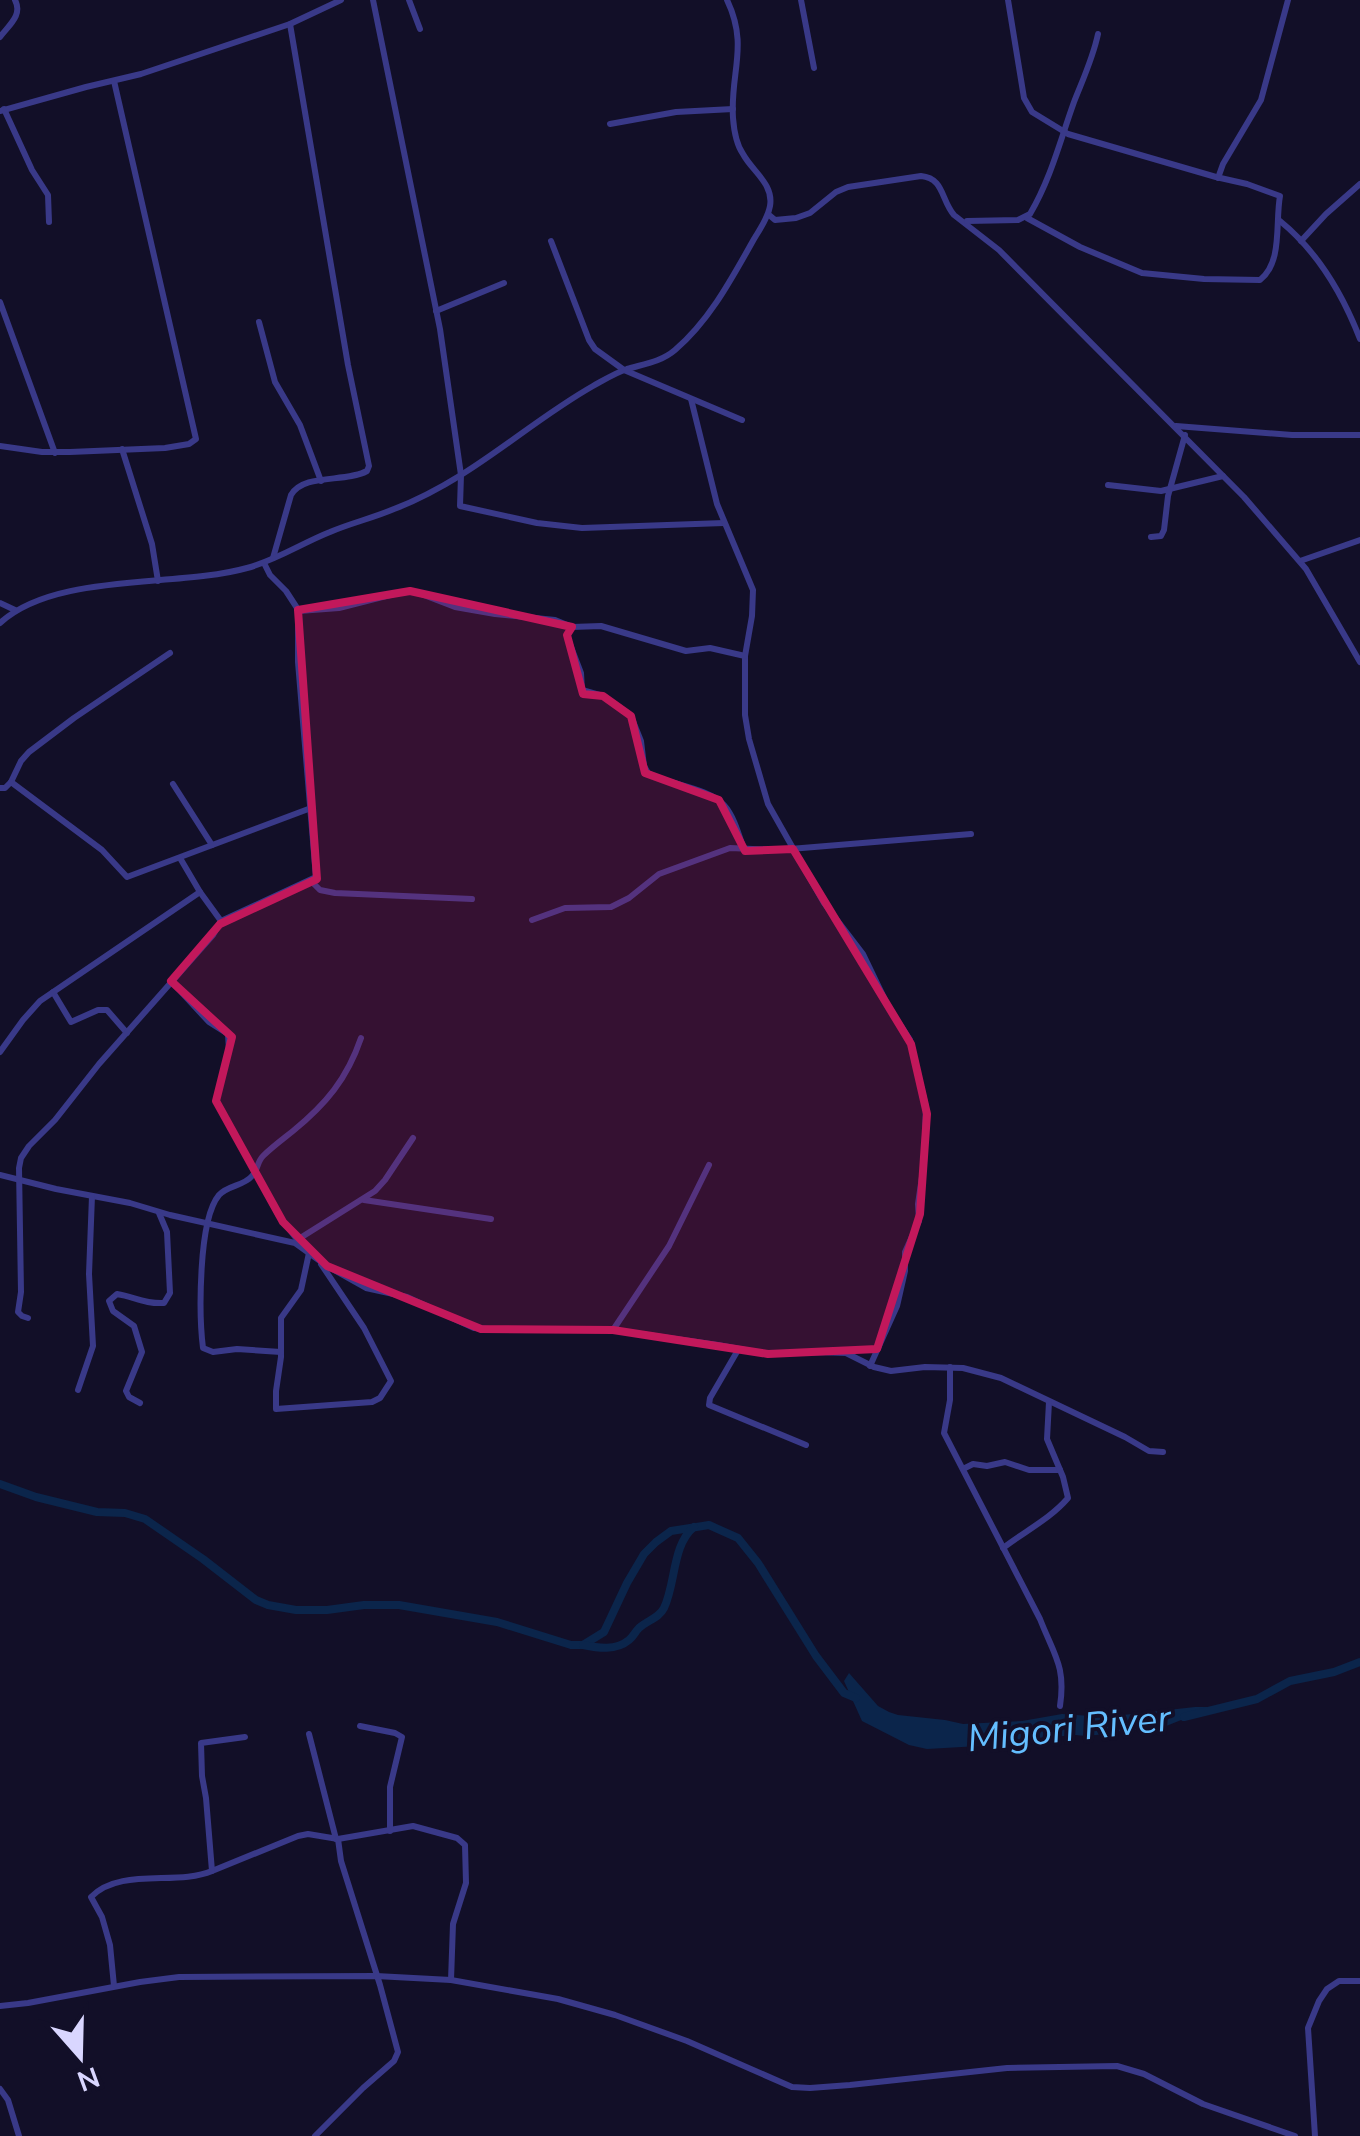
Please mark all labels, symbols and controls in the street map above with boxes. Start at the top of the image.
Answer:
water label: Migori River [965,1692,1175,1765]
north arrow [30,2006,130,2106]
text: N [72,2057,105,2100]

